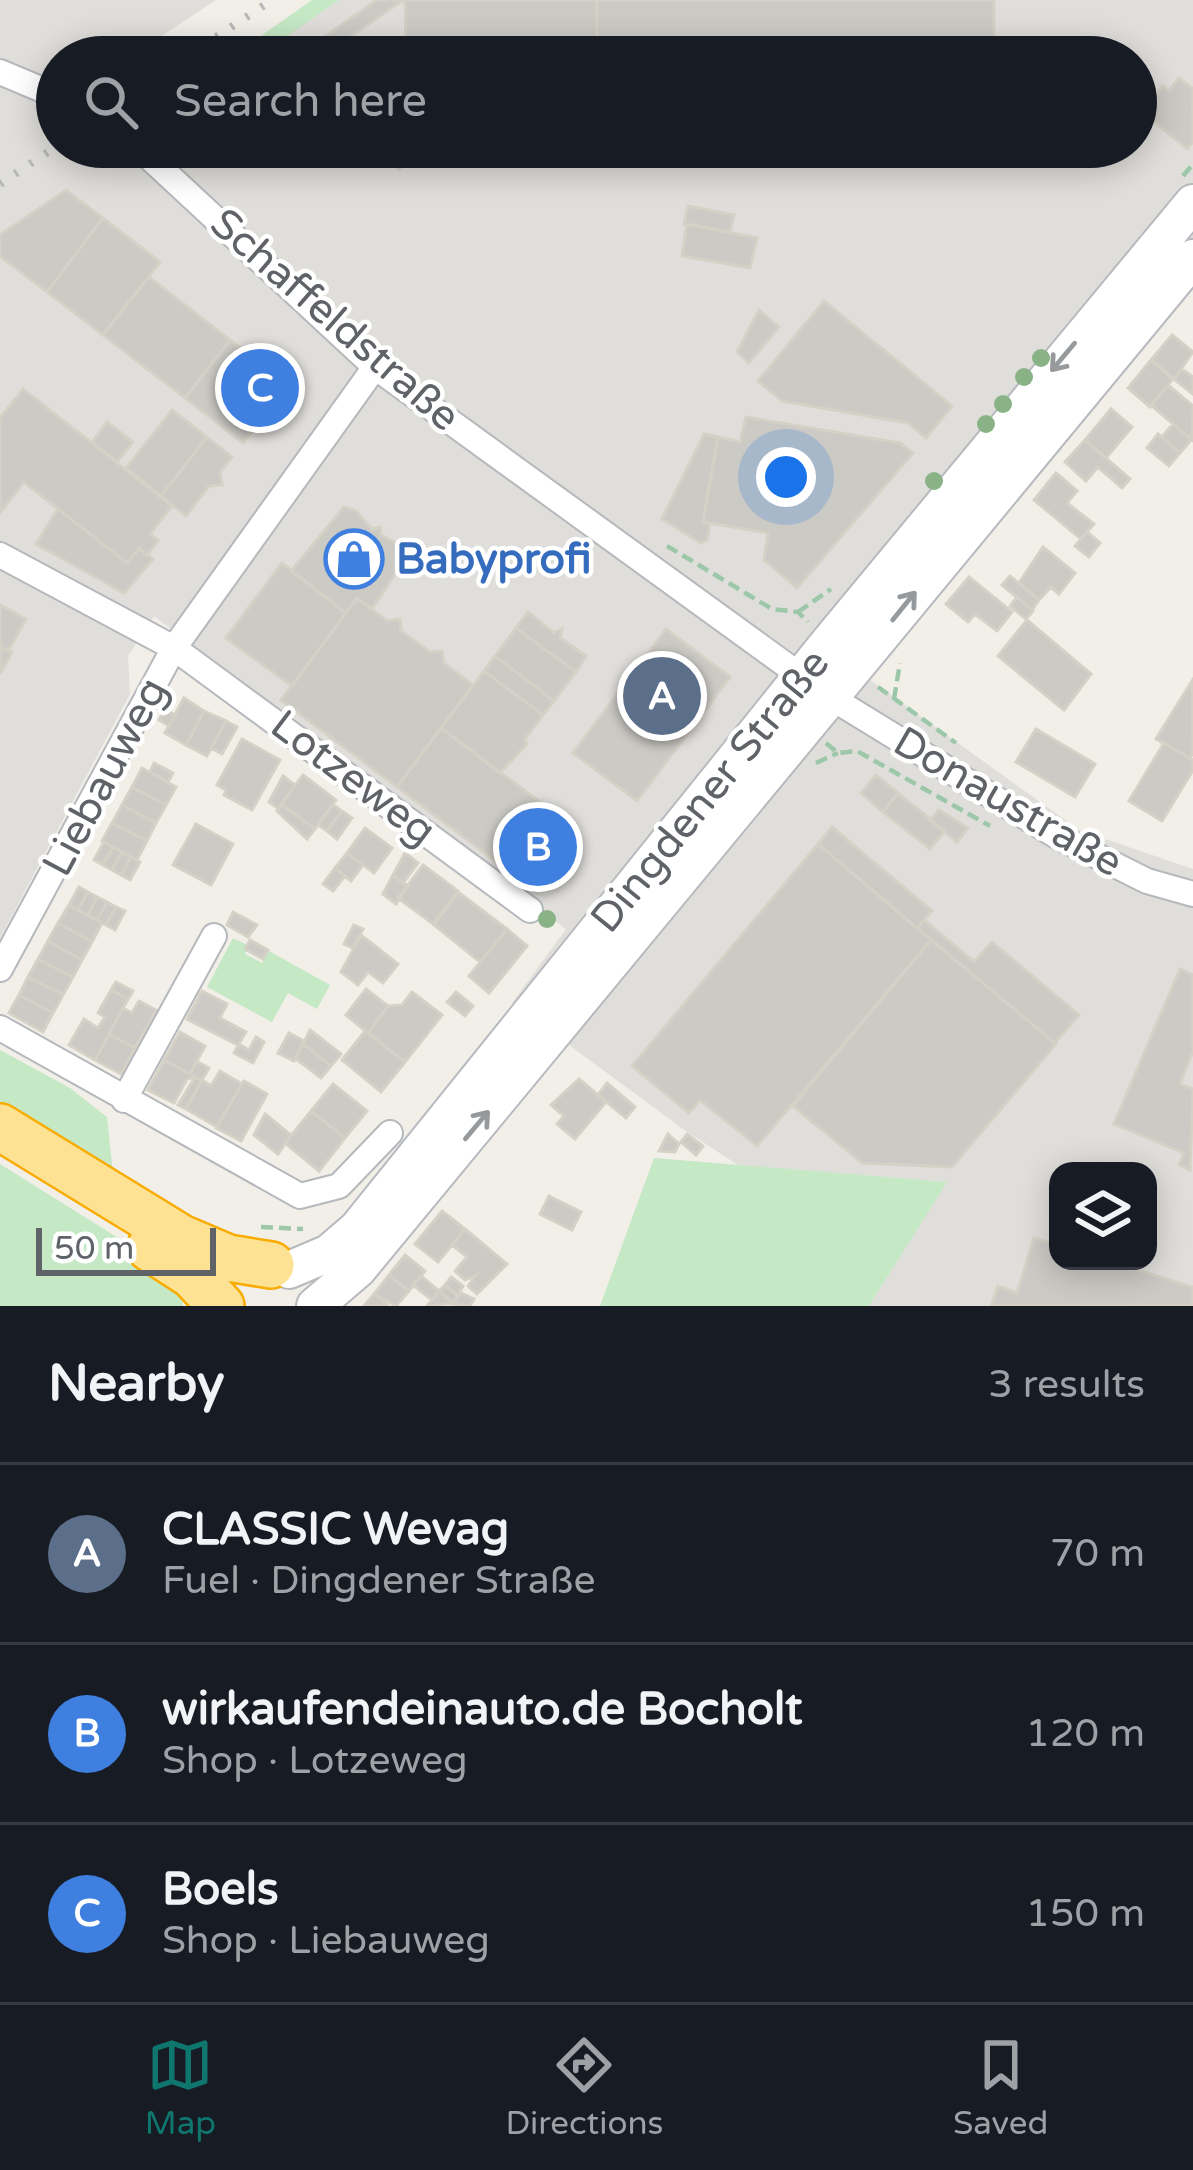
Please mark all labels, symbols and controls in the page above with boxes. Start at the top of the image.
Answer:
search box [36,36,1157,168]
icon: search [78,69,144,135]
text: Search here [174,75,427,129]
street label: Schaffeldstraße [200,198,470,442]
one-way arrow [1050,341,1078,372]
pin: C [221,343,299,433]
your location [756,447,816,507]
shop icon: Babyprofi [323,528,385,590]
place label: Babyprofi [396,534,592,585]
one-way arrow [890,591,917,623]
street label: Dingdener Straße [580,639,840,943]
pin: A [623,651,701,741]
street label: Liebauweg [32,669,178,885]
street label: Lotzeweg [260,699,446,857]
street label: Donaustraße [884,716,1132,888]
pin: B [499,802,577,892]
one-way arrow [464,1110,490,1142]
map controls [1049,1162,1157,1270]
button: layers [1049,1162,1157,1270]
scale bar [36,1222,216,1275]
text: 50 m [54,1229,134,1268]
text: Nearby [48,1353,225,1415]
text: 3 results [988,1361,1145,1408]
text: CLASSIC Wevag [162,1503,509,1557]
text: A [72,1530,102,1577]
text: 70 m [1050,1530,1145,1577]
text: Fuel · Dingdener Straße [162,1557,596,1604]
text: wirkaufendeinauto.de Bocholt [162,1683,803,1737]
text: B [73,1710,101,1757]
text: 120 m [1026,1710,1145,1757]
text: Shop · Lotzeweg [162,1737,468,1784]
text: Boels [162,1863,279,1917]
text: C [73,1890,101,1937]
text: 150 m [1026,1890,1145,1937]
text: Shop · Liebauweg [162,1917,490,1964]
tab: Map [145,2032,216,2143]
tab: Directions [506,2032,663,2143]
tab: Saved [953,2032,1048,2143]

